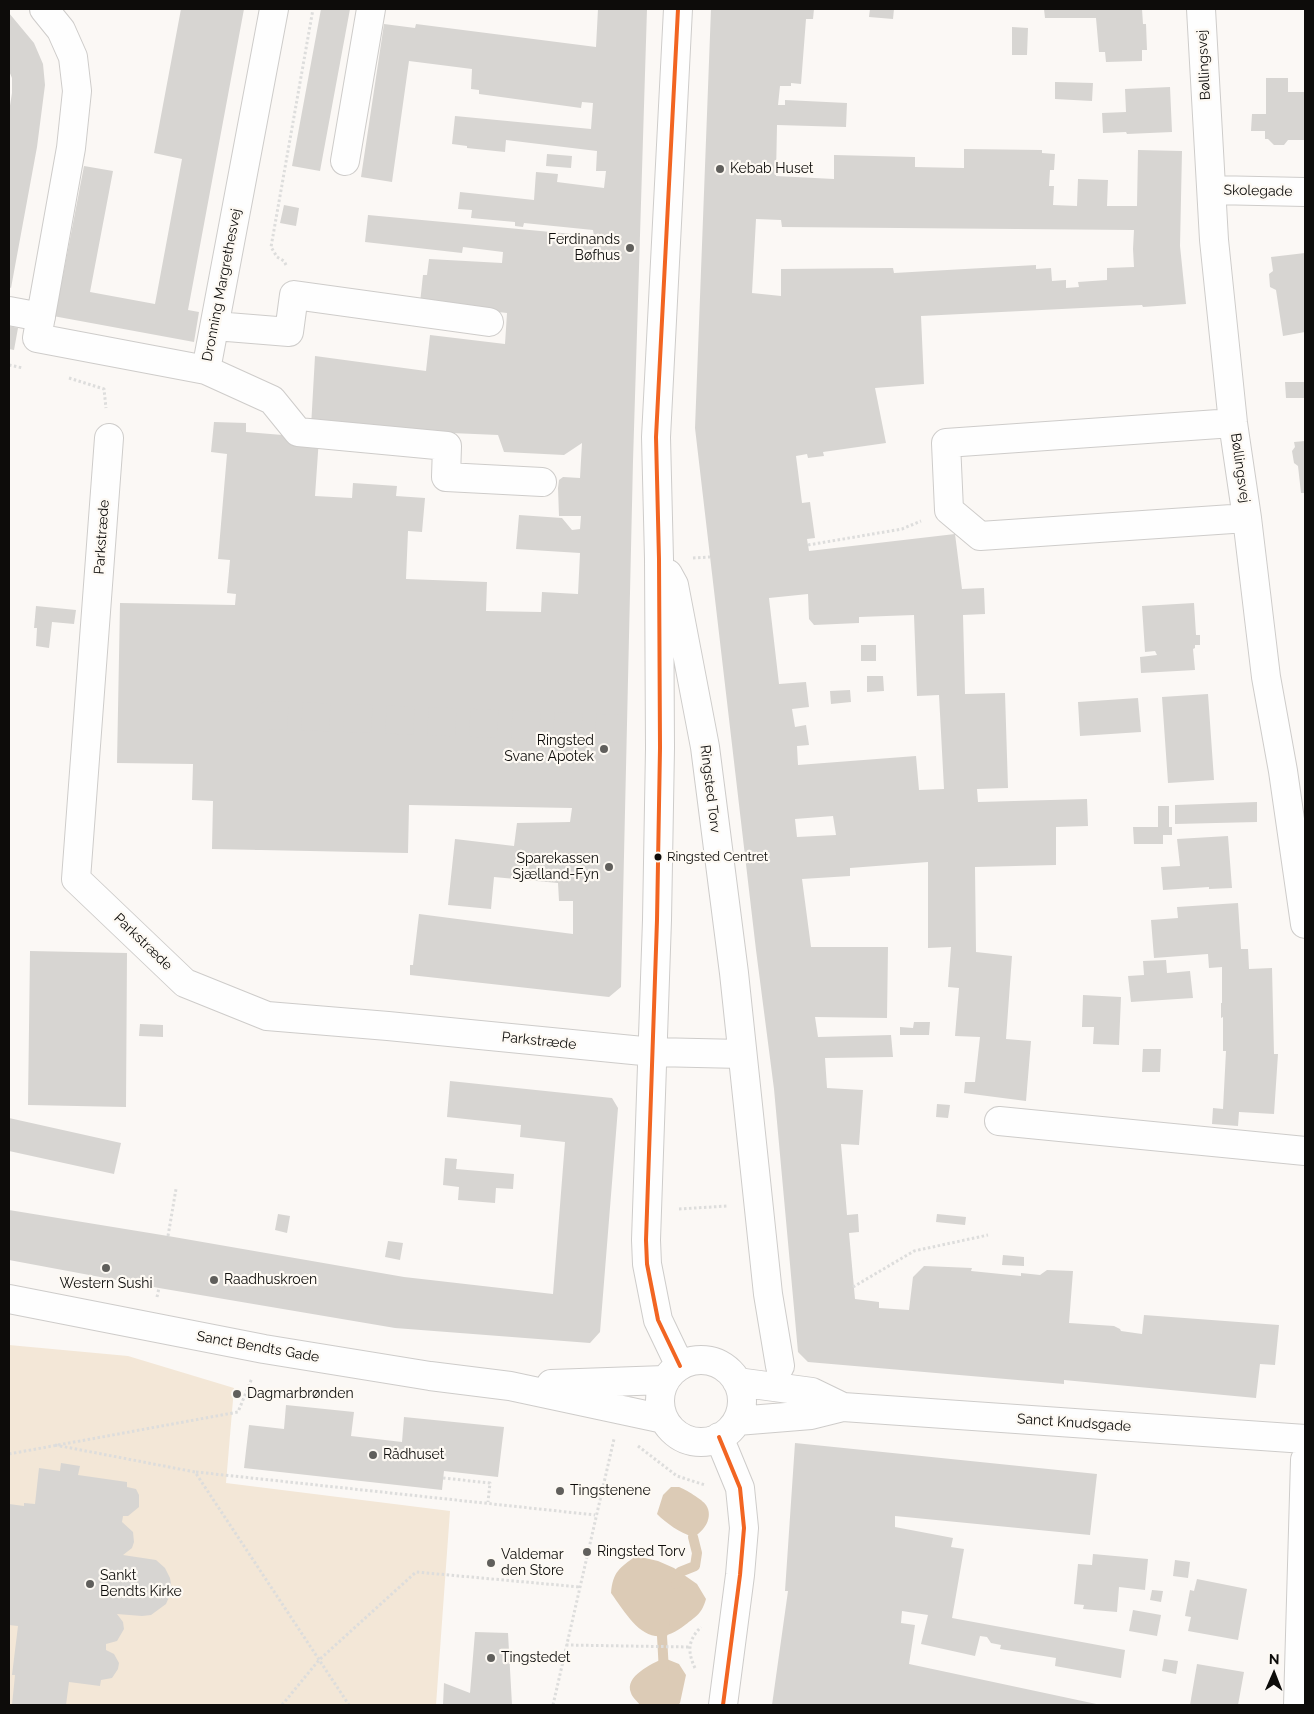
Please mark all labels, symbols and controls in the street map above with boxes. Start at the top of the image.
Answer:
street label: Bøllingsvej [1194,29,1214,101]
place label: Kebab Huset [730,161,814,177]
marker: Kebab Huset [714,163,726,175]
street label: Skolegade [1223,182,1293,200]
street label: Dronning Margrethesvej [199,207,245,363]
place label: Ferdinands Bøfhus [548,232,620,264]
marker: Ferdinands Bøfhus [624,242,636,254]
street label: Bøllingsvej [1227,432,1253,504]
street label: Parkstræde [91,499,113,575]
place label: Ringsted Svane Apotek [504,733,594,766]
marker: Ringsted Svane Apotek [598,743,610,755]
street label: Ringsted Torv [696,744,724,834]
place label: Ringsted Centret [667,849,768,865]
place label: Sparekassen Sjælland-Fyn [513,851,599,884]
marker: Ringsted Centret [653,852,663,862]
marker: Sparekassen Sjælland-Fyn [603,861,615,873]
street label: Parkstræde [110,910,176,974]
street label: Parkstræde [501,1029,577,1053]
marker: Western Sushi [100,1262,112,1274]
place label: Raadhuskroen [224,1272,317,1288]
marker: Raadhuskroen [208,1274,220,1286]
place label: Western Sushi [60,1276,152,1292]
street label: Sanct Bendts Gade [195,1328,321,1366]
place label: Dagmarbrønden [247,1386,354,1402]
marker: Dagmarbrønden [231,1388,243,1400]
street label: Sanct Knudsgade [1016,1411,1132,1435]
place label: Rådhuset [383,1447,444,1463]
marker: Rådhuset [367,1449,379,1461]
place label: Tingstenene [570,1483,651,1499]
marker: Tingstenene [554,1485,566,1497]
place label: Ringsted Torv [597,1544,685,1560]
marker: Ringsted Torv [581,1546,593,1558]
place label: Valdemar den Store [501,1547,564,1580]
marker: Valdemar den Store [485,1557,497,1569]
place label: Sankt Bendts Kirke [100,1568,182,1600]
marker: Sankt Bendts Kirke [84,1578,96,1590]
north arrow [1249,1649,1299,1699]
place label: Tingstedet [501,1650,571,1666]
text: N [1269,1651,1280,1667]
marker: Tingstedet [485,1652,497,1664]

